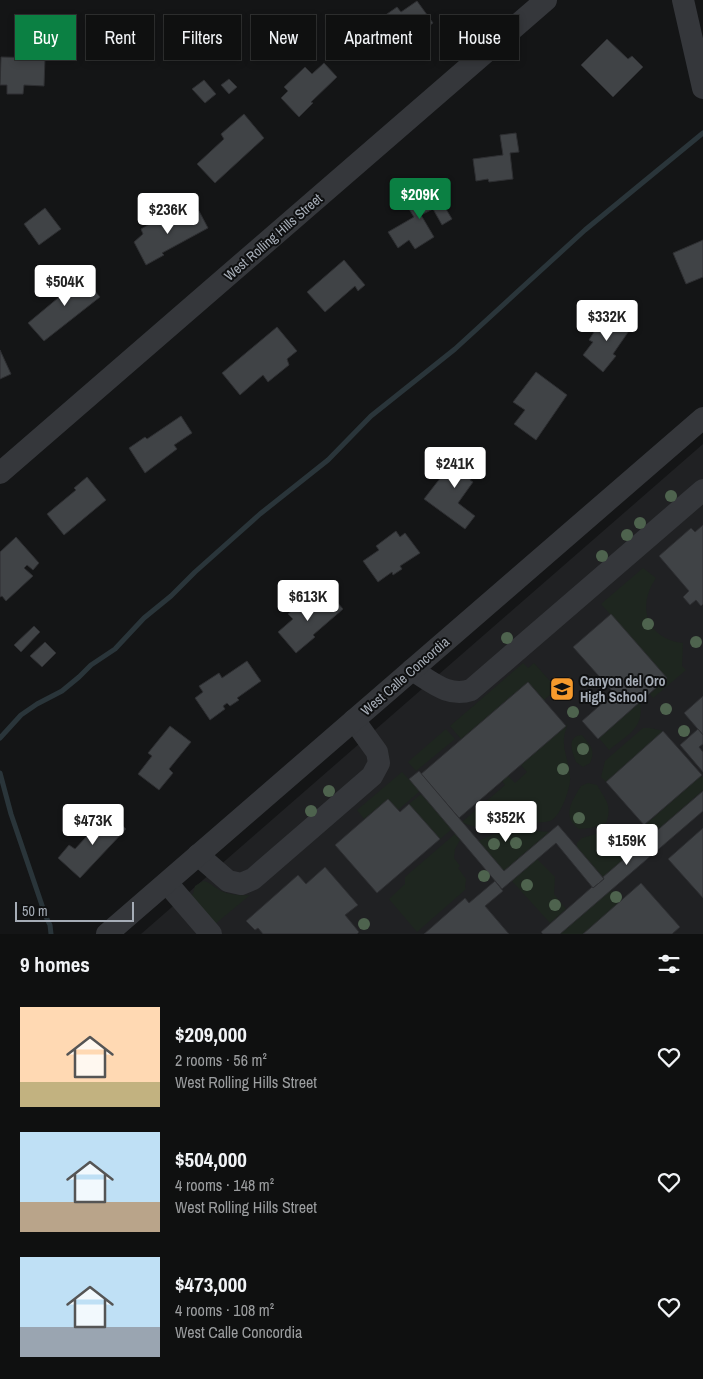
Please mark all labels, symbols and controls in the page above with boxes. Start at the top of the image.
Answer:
chip: Buy [15,15,76,60]
chip: Rent [86,15,154,60]
chip: Filters [164,15,241,60]
chip: New [251,15,316,60]
chip: Apartment [326,15,430,60]
chip: House [440,15,519,60]
pin: $209K [385,178,455,220]
text: $209K [401,183,439,205]
street label: West Rolling Hills Street [220,189,326,285]
pin: $236K [133,192,203,235]
text: $236K [149,198,187,220]
pin: $504K [30,264,100,307]
text: $504K [46,270,84,292]
pin: $332K [572,300,642,342]
text: $332K [588,305,626,327]
pin: $241K [420,446,490,489]
text: $241K [436,452,474,474]
pin: $613K [273,580,343,622]
text: $613K [289,585,327,607]
street label: West Calle Concordia [357,632,453,719]
place label: Canyon del Oro High School [580,672,665,706]
school or university icon: Canyon del Oro High School [549,676,575,702]
pin: $352K [471,800,541,843]
pin: $473K [58,804,128,846]
text: $352K [487,806,525,828]
text: $473K [74,809,112,831]
pin: $159K [592,824,662,866]
text: $159K [608,829,646,851]
scale bar [15,899,134,922]
text: 50 m [22,902,48,920]
text: 9 homes [20,950,90,979]
icon: filters [655,950,683,978]
text: $209,000 [175,1020,247,1049]
icon: home [60,1027,120,1087]
icon: heart [655,1043,683,1071]
text: 2 rooms · 56 m² [175,1049,267,1071]
text: West Rolling Hills Street [175,1071,317,1093]
text: $504,000 [175,1145,247,1174]
icon: home [60,1152,120,1212]
icon: heart [655,1168,683,1196]
text: 4 rooms · 148 m² [175,1174,274,1196]
text: West Rolling Hills Street [175,1196,317,1218]
text: $473,000 [175,1270,247,1299]
icon: home [60,1277,120,1337]
icon: heart [655,1293,683,1321]
text: 4 rooms · 108 m² [175,1299,274,1321]
text: West Calle Concordia [175,1321,302,1343]

